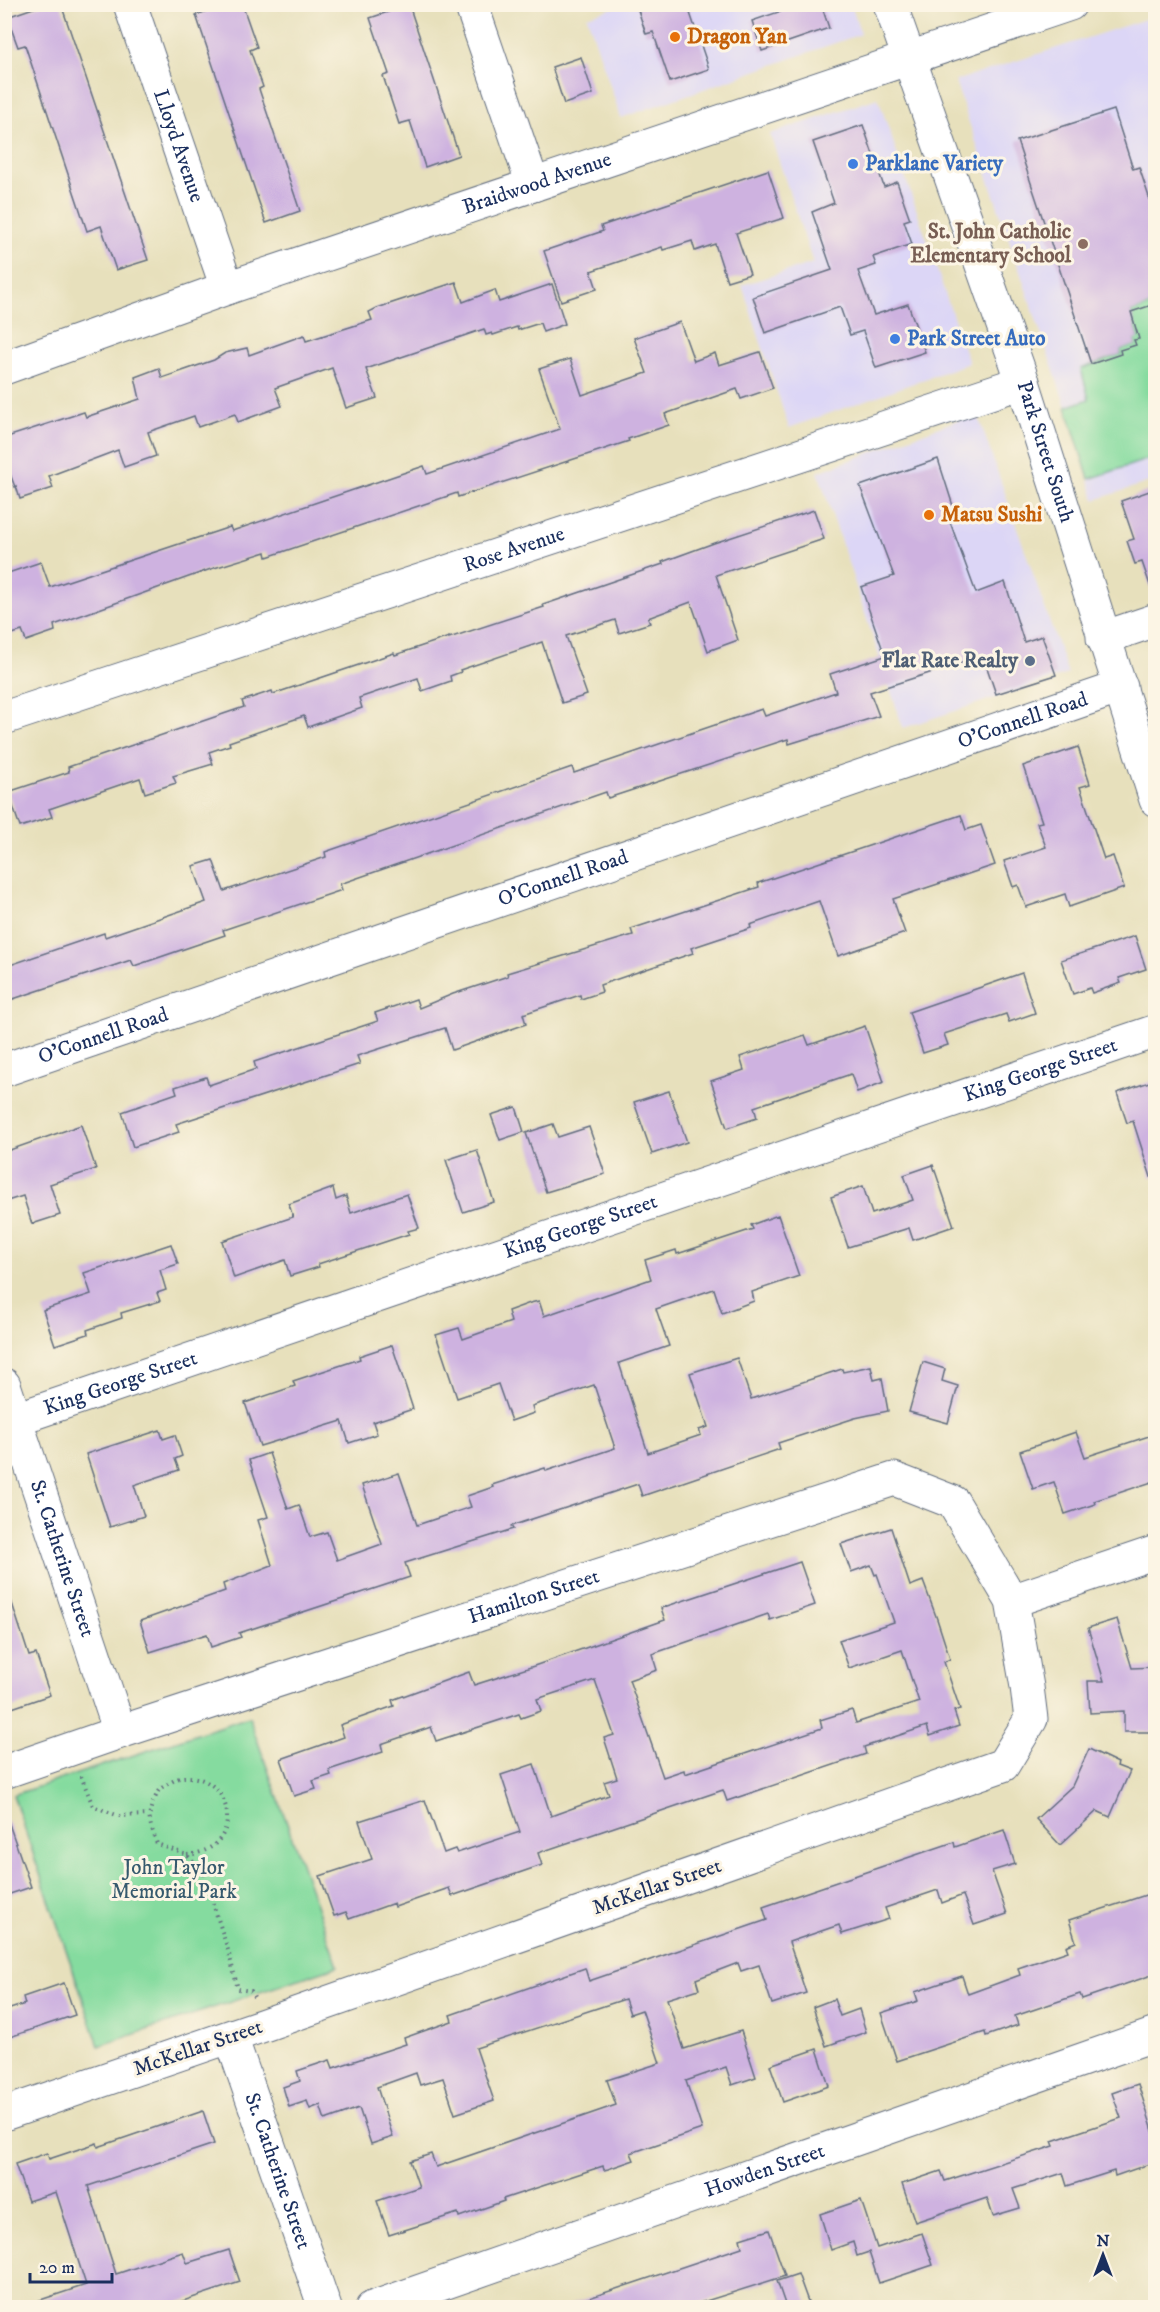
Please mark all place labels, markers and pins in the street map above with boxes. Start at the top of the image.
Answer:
place label: Dragon Yan [687,24,788,50]
marker: Dragon Yan [668,30,682,44]
place label: Parklane Variety [865,151,1004,177]
marker: Parklane Variety [846,157,860,171]
place label: St. John Catholic Elementary School [910,219,1072,269]
marker: St. John Catholic Elementary School [1076,237,1090,251]
place label: Park Street Auto [907,326,1045,352]
marker: Park Street Auto [888,332,902,346]
place label: Matsu Sushi [941,502,1043,528]
marker: Matsu Sushi [922,508,936,522]
place label: Flat Rate Realty [881,648,1019,674]
marker: Flat Rate Realty [1023,654,1037,668]

